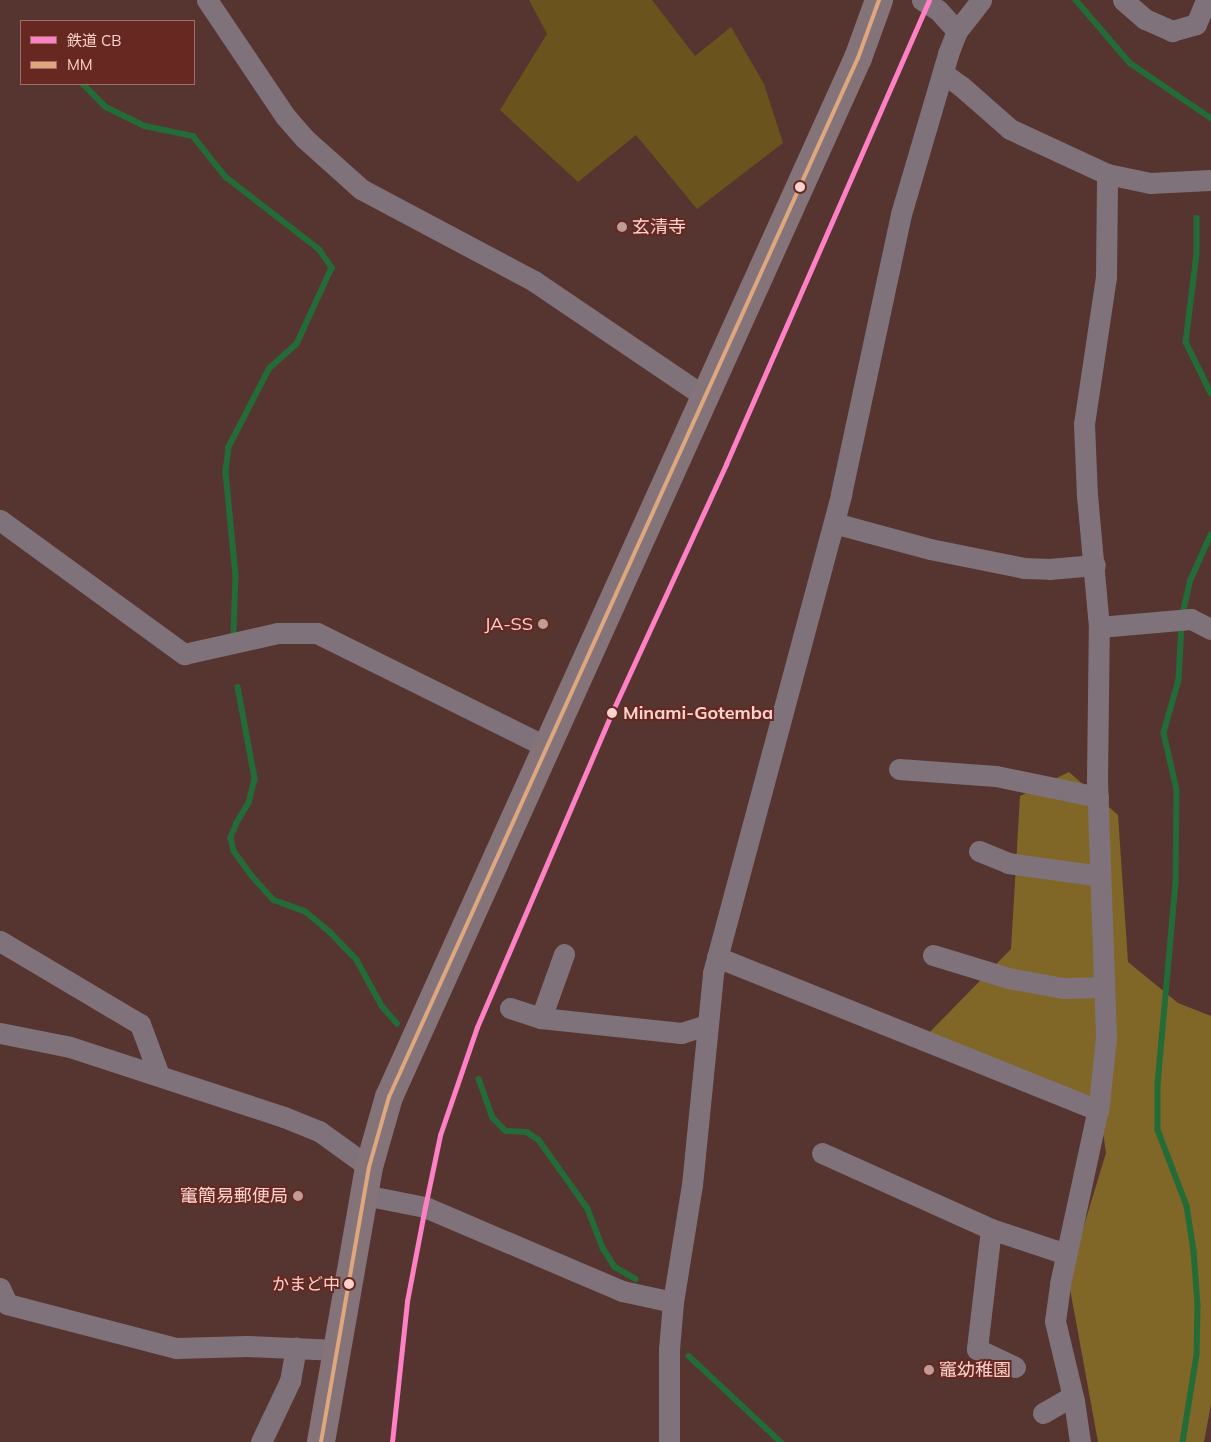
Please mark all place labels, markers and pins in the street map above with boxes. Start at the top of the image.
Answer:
unlabelled marker [795,182,805,192]
place label: 玄清寺 [632,216,686,238]
marker: 玄清寺 [616,221,628,233]
place label: JA-SS [484,613,533,635]
marker: JA-SS [537,618,549,630]
place label: Minami-Gotemba [623,702,773,724]
marker: Minami-Gotemba [605,706,619,720]
place label: 竃簡易郵便局 [180,1185,288,1207]
marker: 竃簡易郵便局 [292,1190,304,1202]
place label: かまど中 [272,1274,340,1294]
marker: かまど中 [344,1279,354,1289]
place label: 竈幼稚園 [939,1359,1011,1381]
marker: 竈幼稚園 [923,1364,935,1376]

